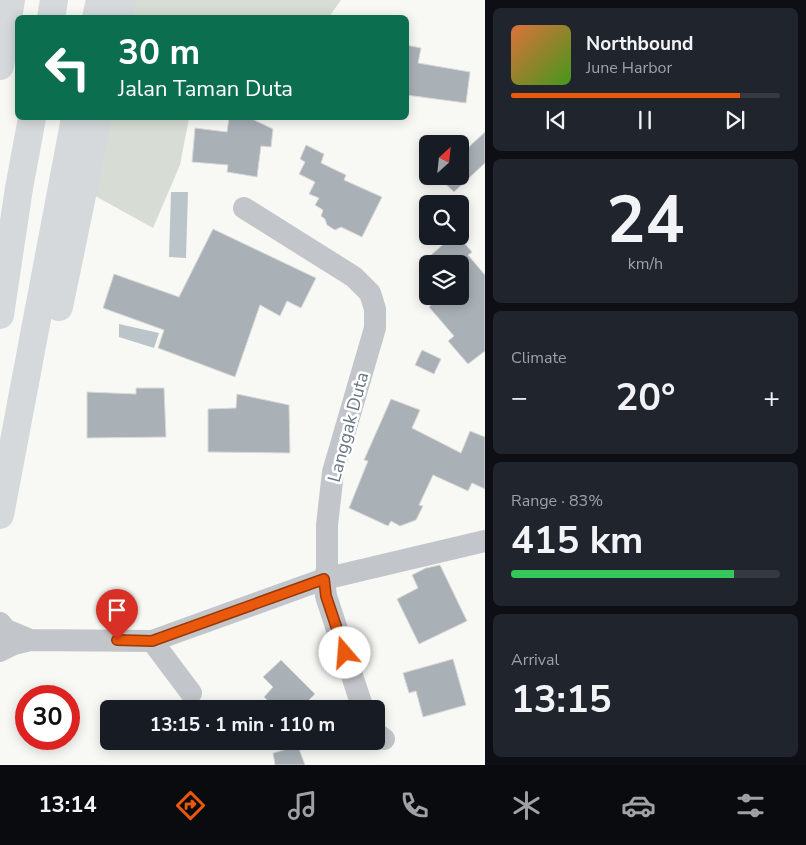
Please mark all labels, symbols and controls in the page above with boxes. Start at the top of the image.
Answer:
text: 30 m [118,29,200,76]
text: Northbound [586,31,693,57]
icon: left [35,35,100,100]
text: June Harbor [586,57,672,79]
text: Jalan Taman Duta [118,74,293,104]
icon: previous [542,106,570,134]
icon: pause [631,106,659,134]
icon: next [721,106,749,134]
north arrow [419,135,469,185]
map controls [419,135,469,305]
text: 24 [606,176,685,265]
button: search [419,195,469,245]
text: km/h [628,253,663,275]
button: layers [419,255,469,305]
text: Climate [511,347,566,369]
street label: Langgak Duta [322,369,374,485]
text: 20° [615,372,676,423]
text: − [511,379,528,417]
text: + [763,379,780,417]
text: Range · 83% [511,490,603,512]
text: 415 km [511,515,643,566]
pin [96,589,138,640]
icon: arrive [103,596,131,624]
position arrow [318,626,370,678]
text: Arrival [511,649,559,671]
text: 13:15 [511,674,612,725]
speed limit sign: 30 [15,685,80,750]
text: 13:15 · 1 min · 110 m [150,712,335,738]
icon: directions [173,788,208,823]
icon: music [285,788,320,823]
icon: phone [397,788,432,823]
icon: climate [509,788,544,823]
icon: car [621,788,656,823]
icon: filters [733,788,768,823]
text: 13:14 [38,790,97,820]

